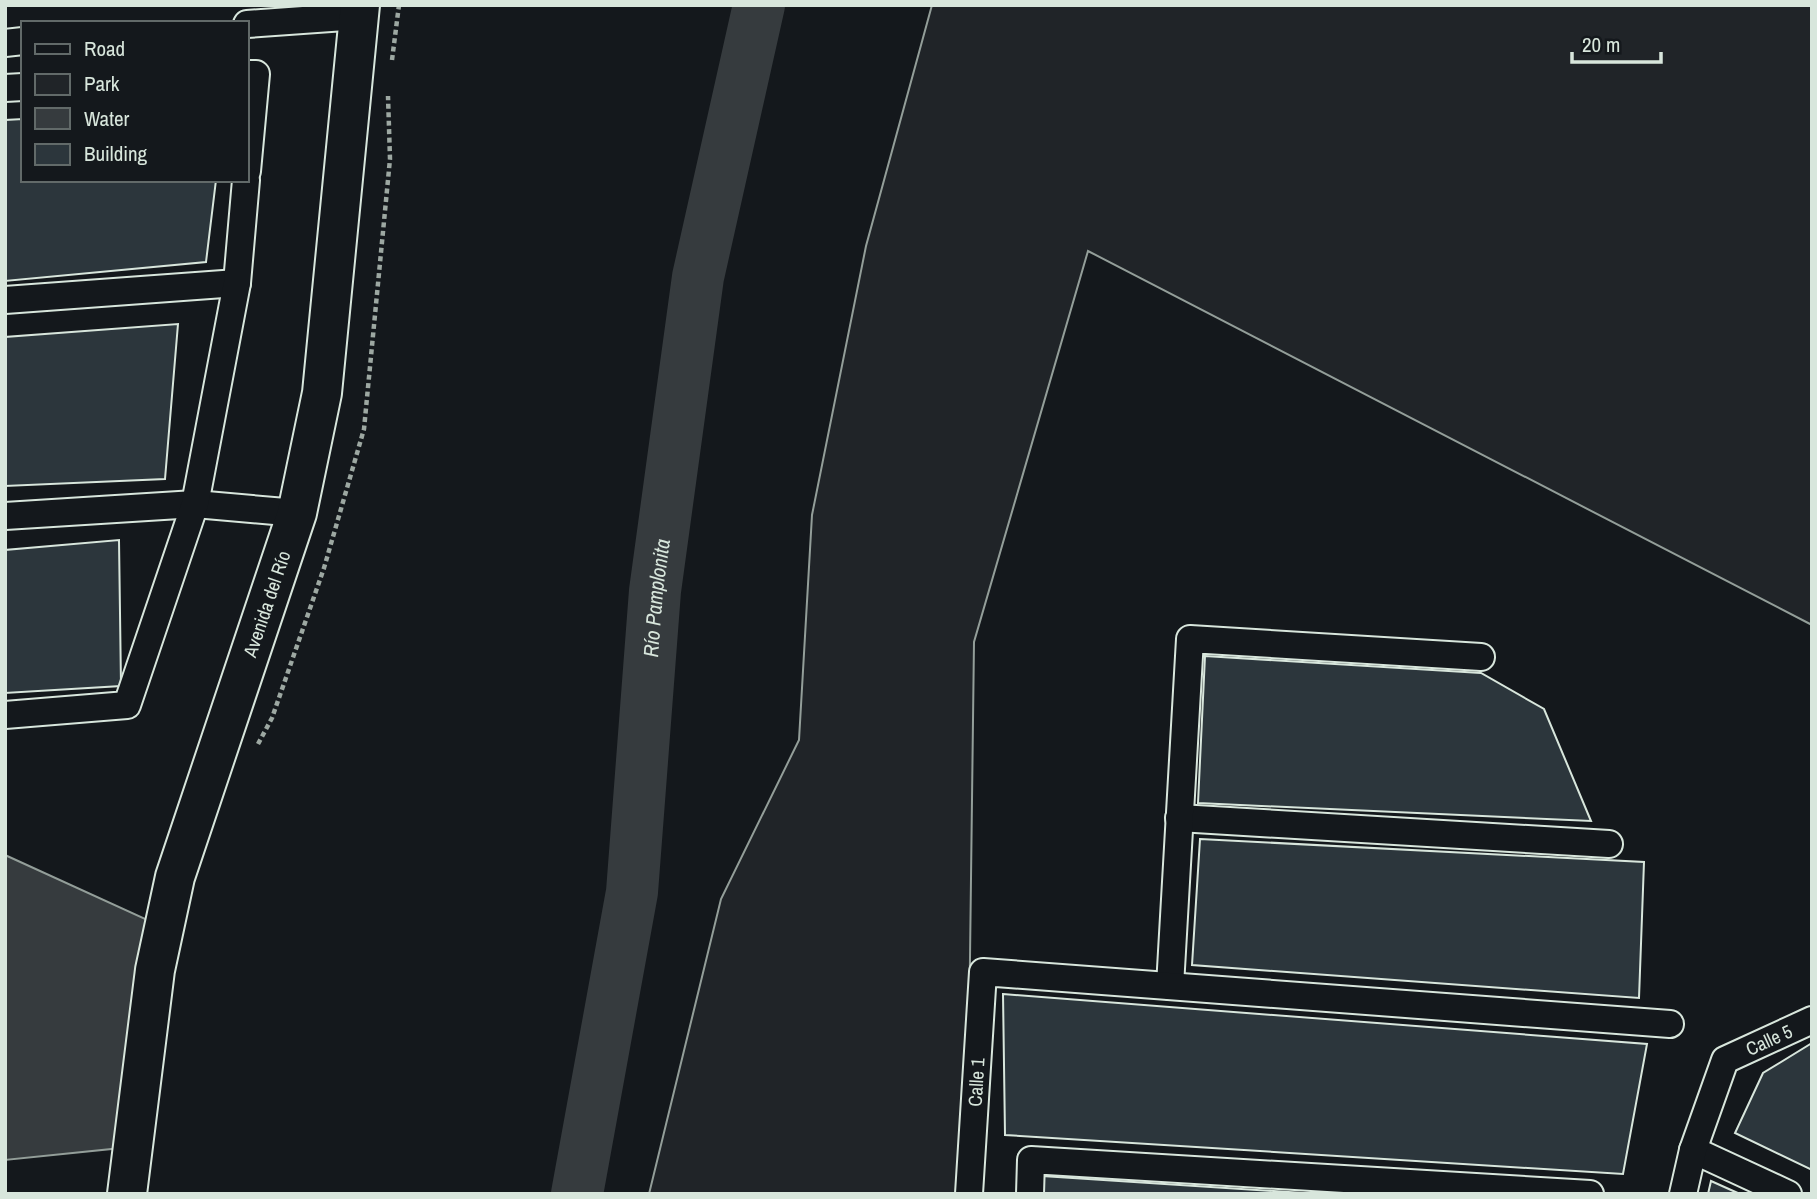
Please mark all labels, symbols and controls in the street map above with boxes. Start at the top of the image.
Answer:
legend [21,21,248,182]
scale bar [1572,21,1661,65]
text: 20 m [1582,30,1620,59]
text: Road [84,34,125,63]
text: Park [84,69,120,98]
text: Water [84,104,130,133]
text: Building [84,139,148,168]
water label: Río Pamplonita [635,537,676,658]
street label: Avenida del Río [236,547,296,661]
street label: Calle 5 [1741,1018,1797,1062]
street label: Calle 1 [962,1057,991,1107]

